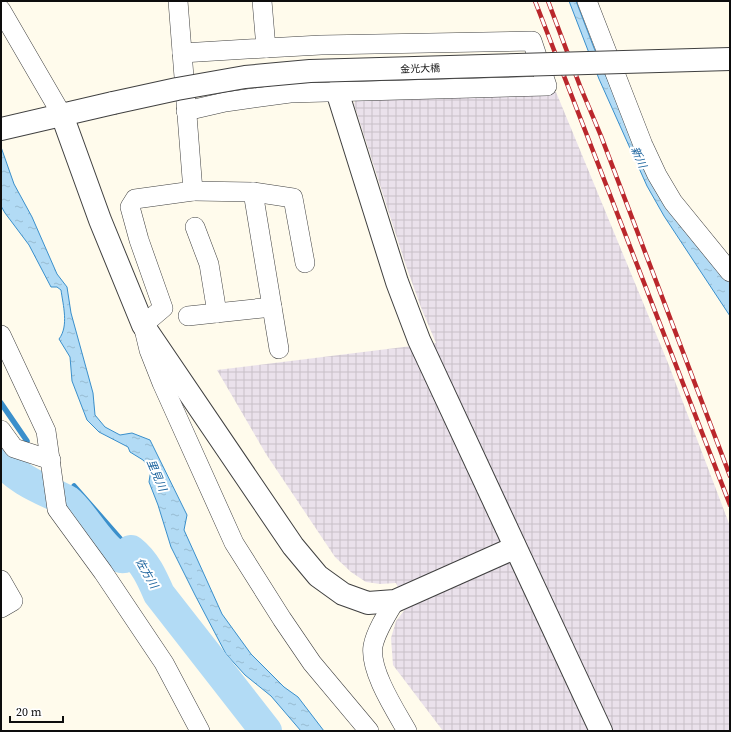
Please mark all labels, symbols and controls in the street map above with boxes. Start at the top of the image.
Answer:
street label: 金光大橋 [400,61,440,76]
water label: 新川 [627,144,650,171]
water label: 里見川 [143,457,170,494]
water label: 佐方川 [132,555,162,592]
scale bar [10,698,63,724]
text: 20 m [16,704,42,720]

